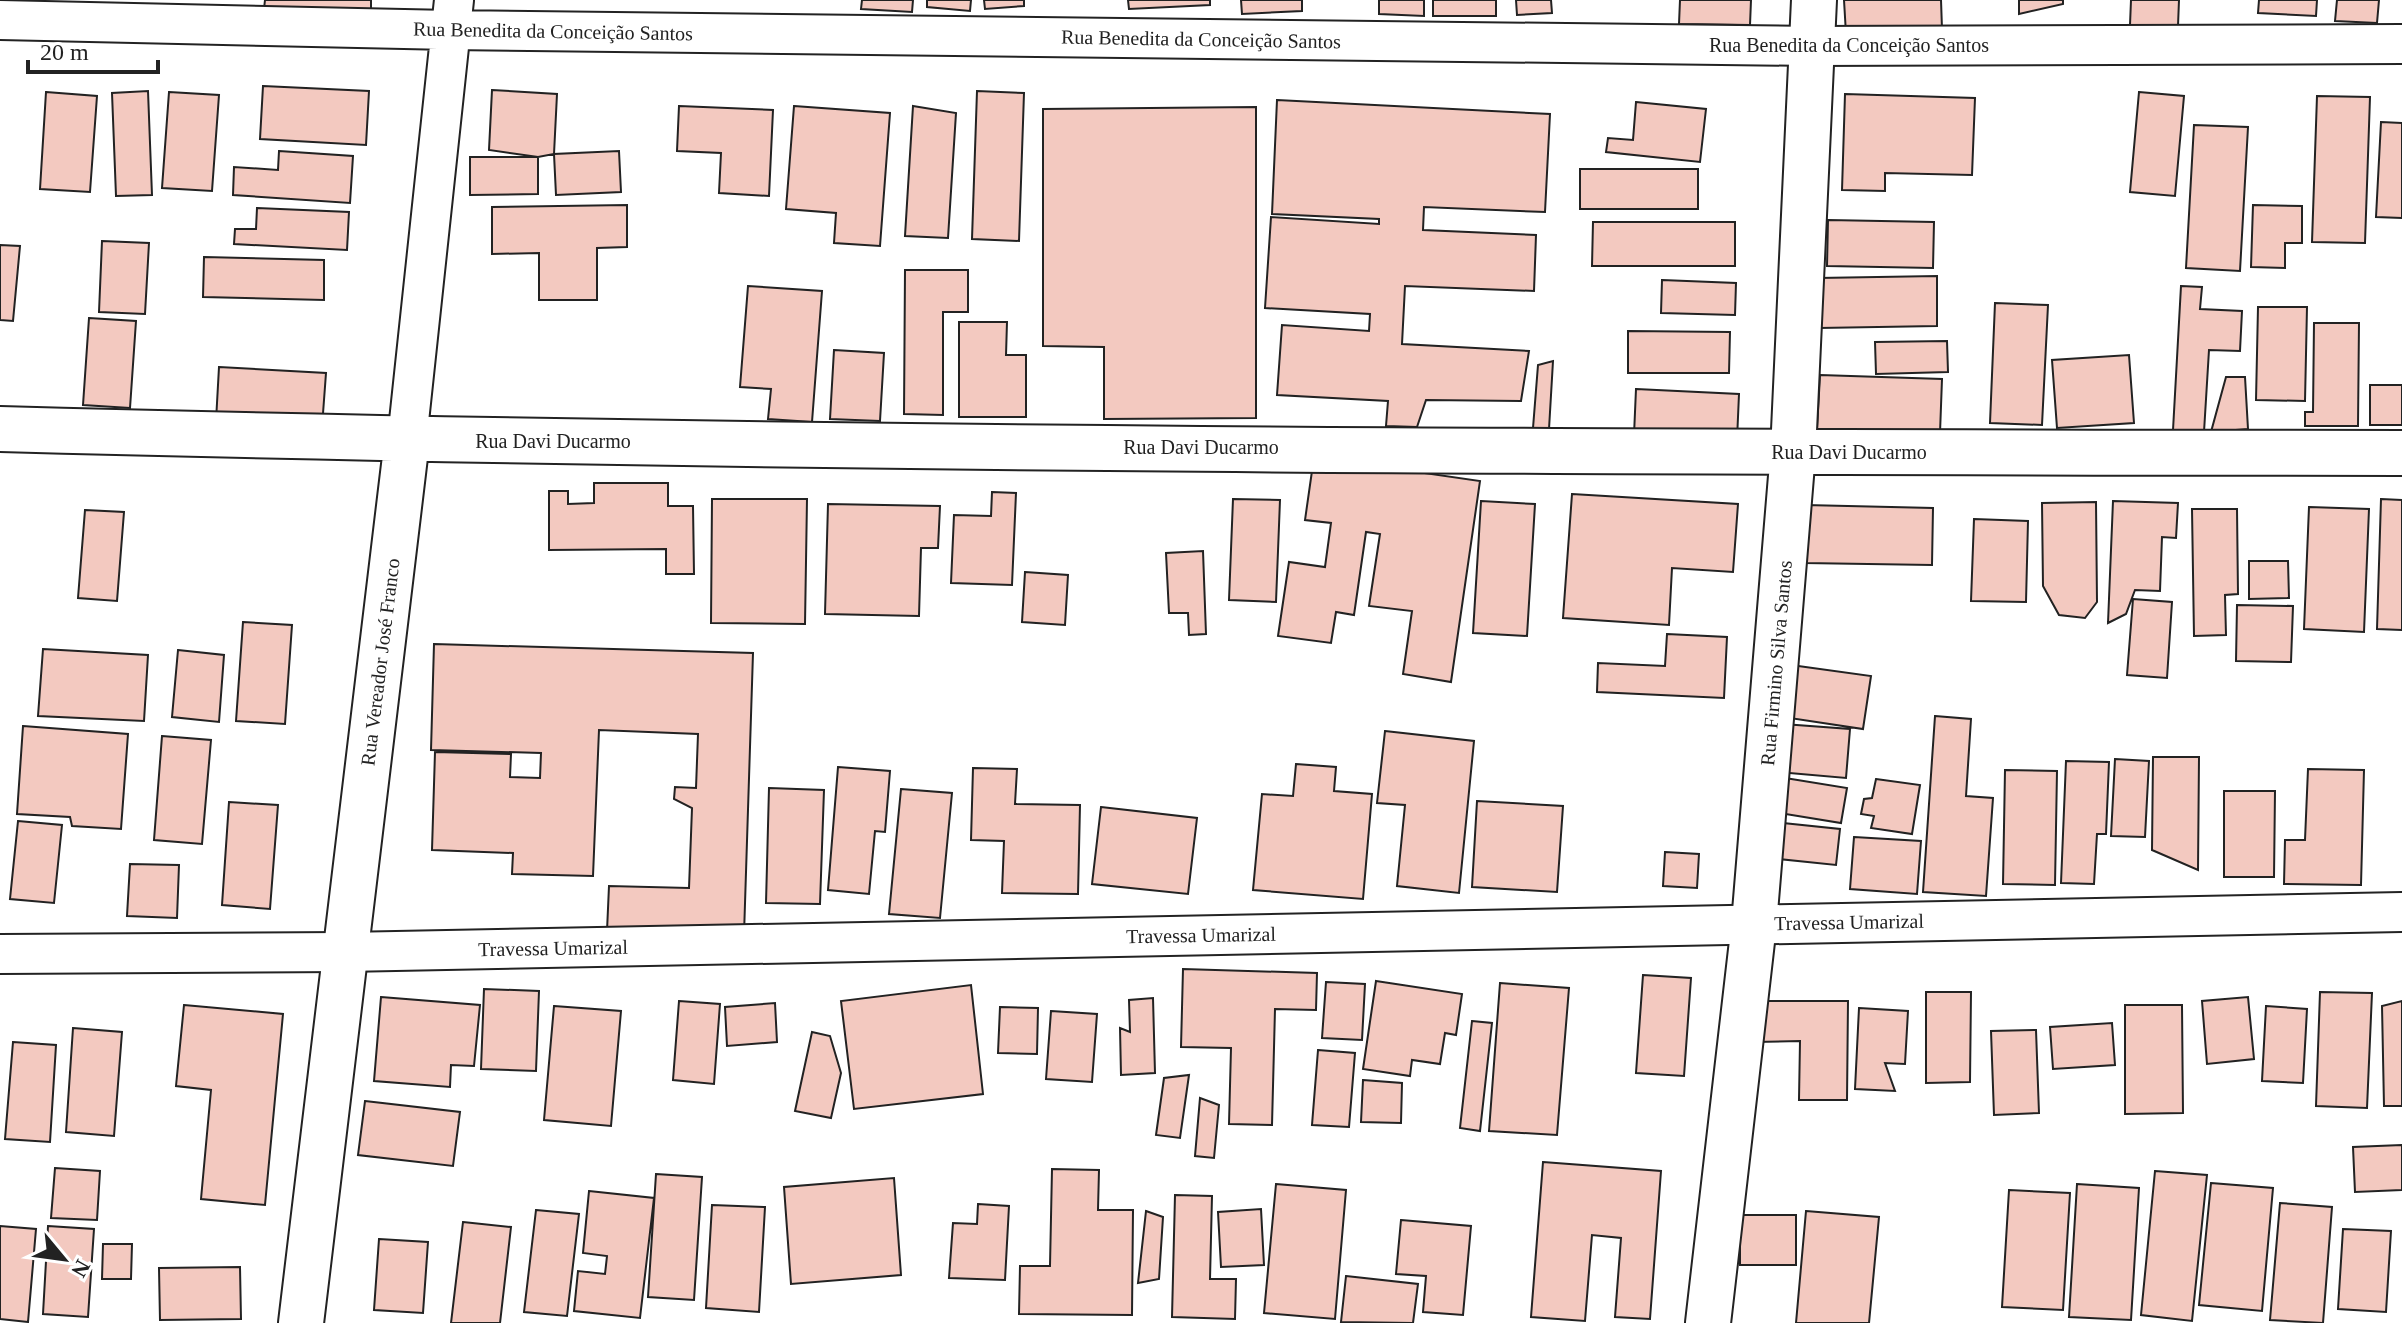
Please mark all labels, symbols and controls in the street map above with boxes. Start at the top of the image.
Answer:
street label: Rua Benedita da Conceição Santos [413,18,693,45]
scale bar [28,24,158,74]
street label: Rua Benedita da Conceição Santos [1061,26,1341,53]
street label: Rua Benedita da Conceição Santos [1709,34,1989,57]
text: 20 m [40,39,89,65]
street label: Rua Davi Ducarmo [475,430,631,452]
street label: Rua Davi Ducarmo [1123,436,1279,458]
street label: Rua Davi Ducarmo [1771,441,1927,463]
street label: Rua Vereador José Franco [356,557,404,767]
street label: Rua Firmino Silva Santos [1756,559,1796,767]
street label: Travessa Umarizal [1774,910,1925,934]
street label: Travessa Umarizal [1126,923,1277,947]
street label: Travessa Umarizal [478,936,629,960]
north arrow [24,1219,104,1299]
text: N [66,1255,96,1282]

